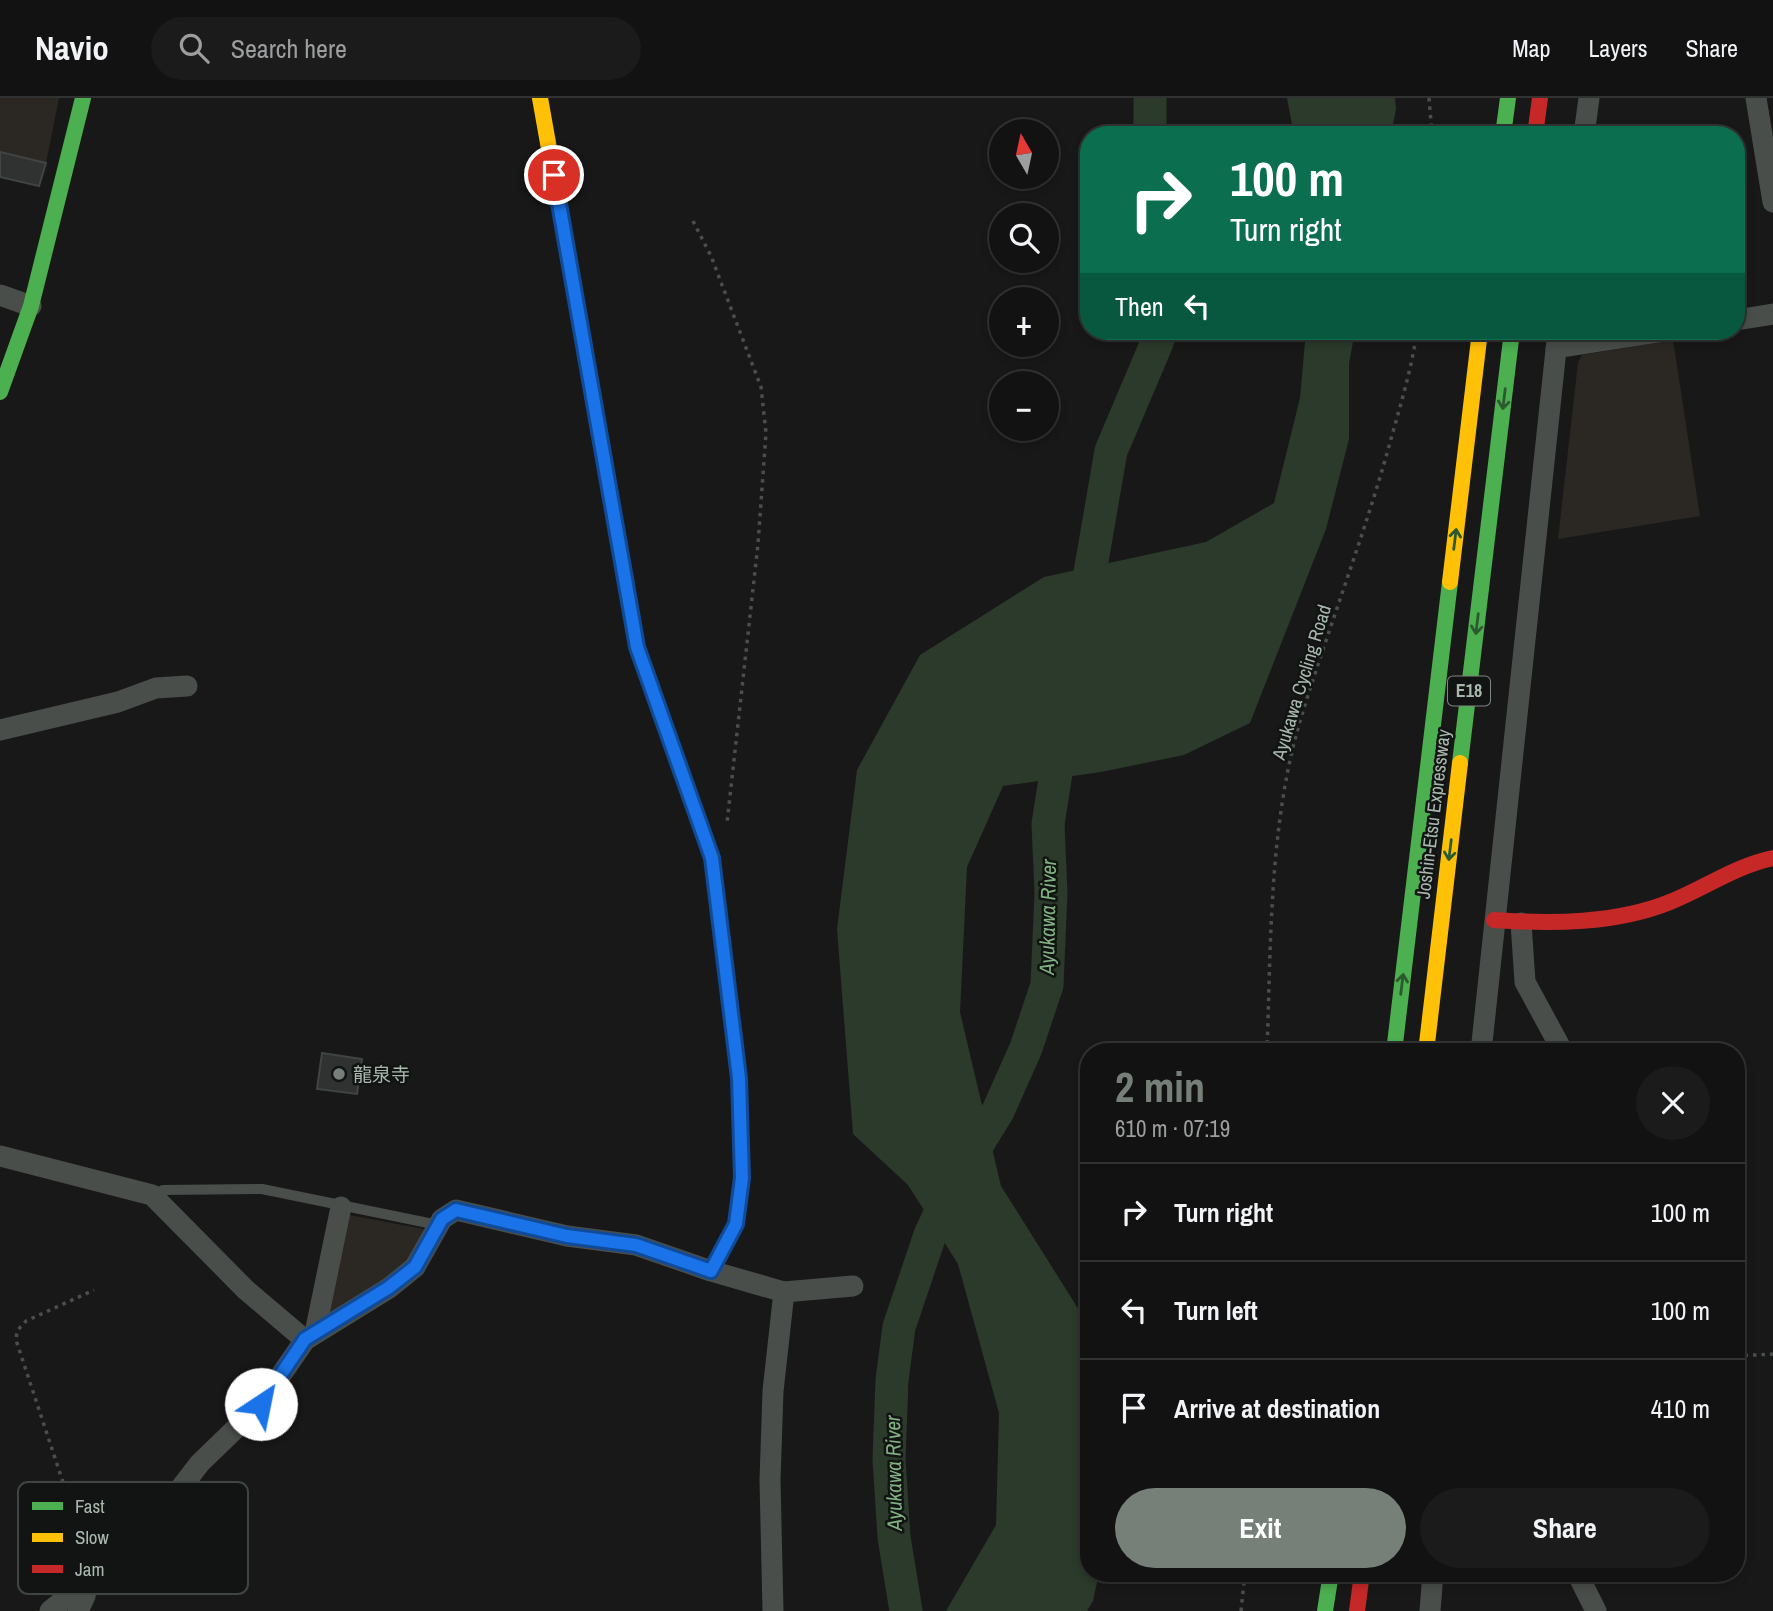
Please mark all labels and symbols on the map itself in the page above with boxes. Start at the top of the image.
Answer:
north arrow [989,119,1059,189]
pin [524,145,584,205]
one-way arrow [1497,387,1510,409]
one-way arrow [1449,528,1462,551]
street label: Ayukawa Cycling Road [1265,601,1337,764]
one-way arrow [1470,613,1483,635]
road number: E18 [1448,676,1490,706]
street label: Joshin-Etsu Expressway [1410,728,1456,900]
one-way arrow [1443,838,1456,861]
water label: Ayukawa River [1032,858,1063,976]
one-way arrow [1396,973,1409,996]
place label: 龍泉寺 [353,1061,410,1087]
marker: 龍泉寺 [331,1066,347,1082]
position arrow [224,1367,298,1441]
water label: Ayukawa River [878,1414,909,1532]
legend [18,1482,248,1594]
text: Fast [75,1493,105,1519]
text: Slow [75,1524,110,1550]
text: Jam [75,1556,104,1582]

